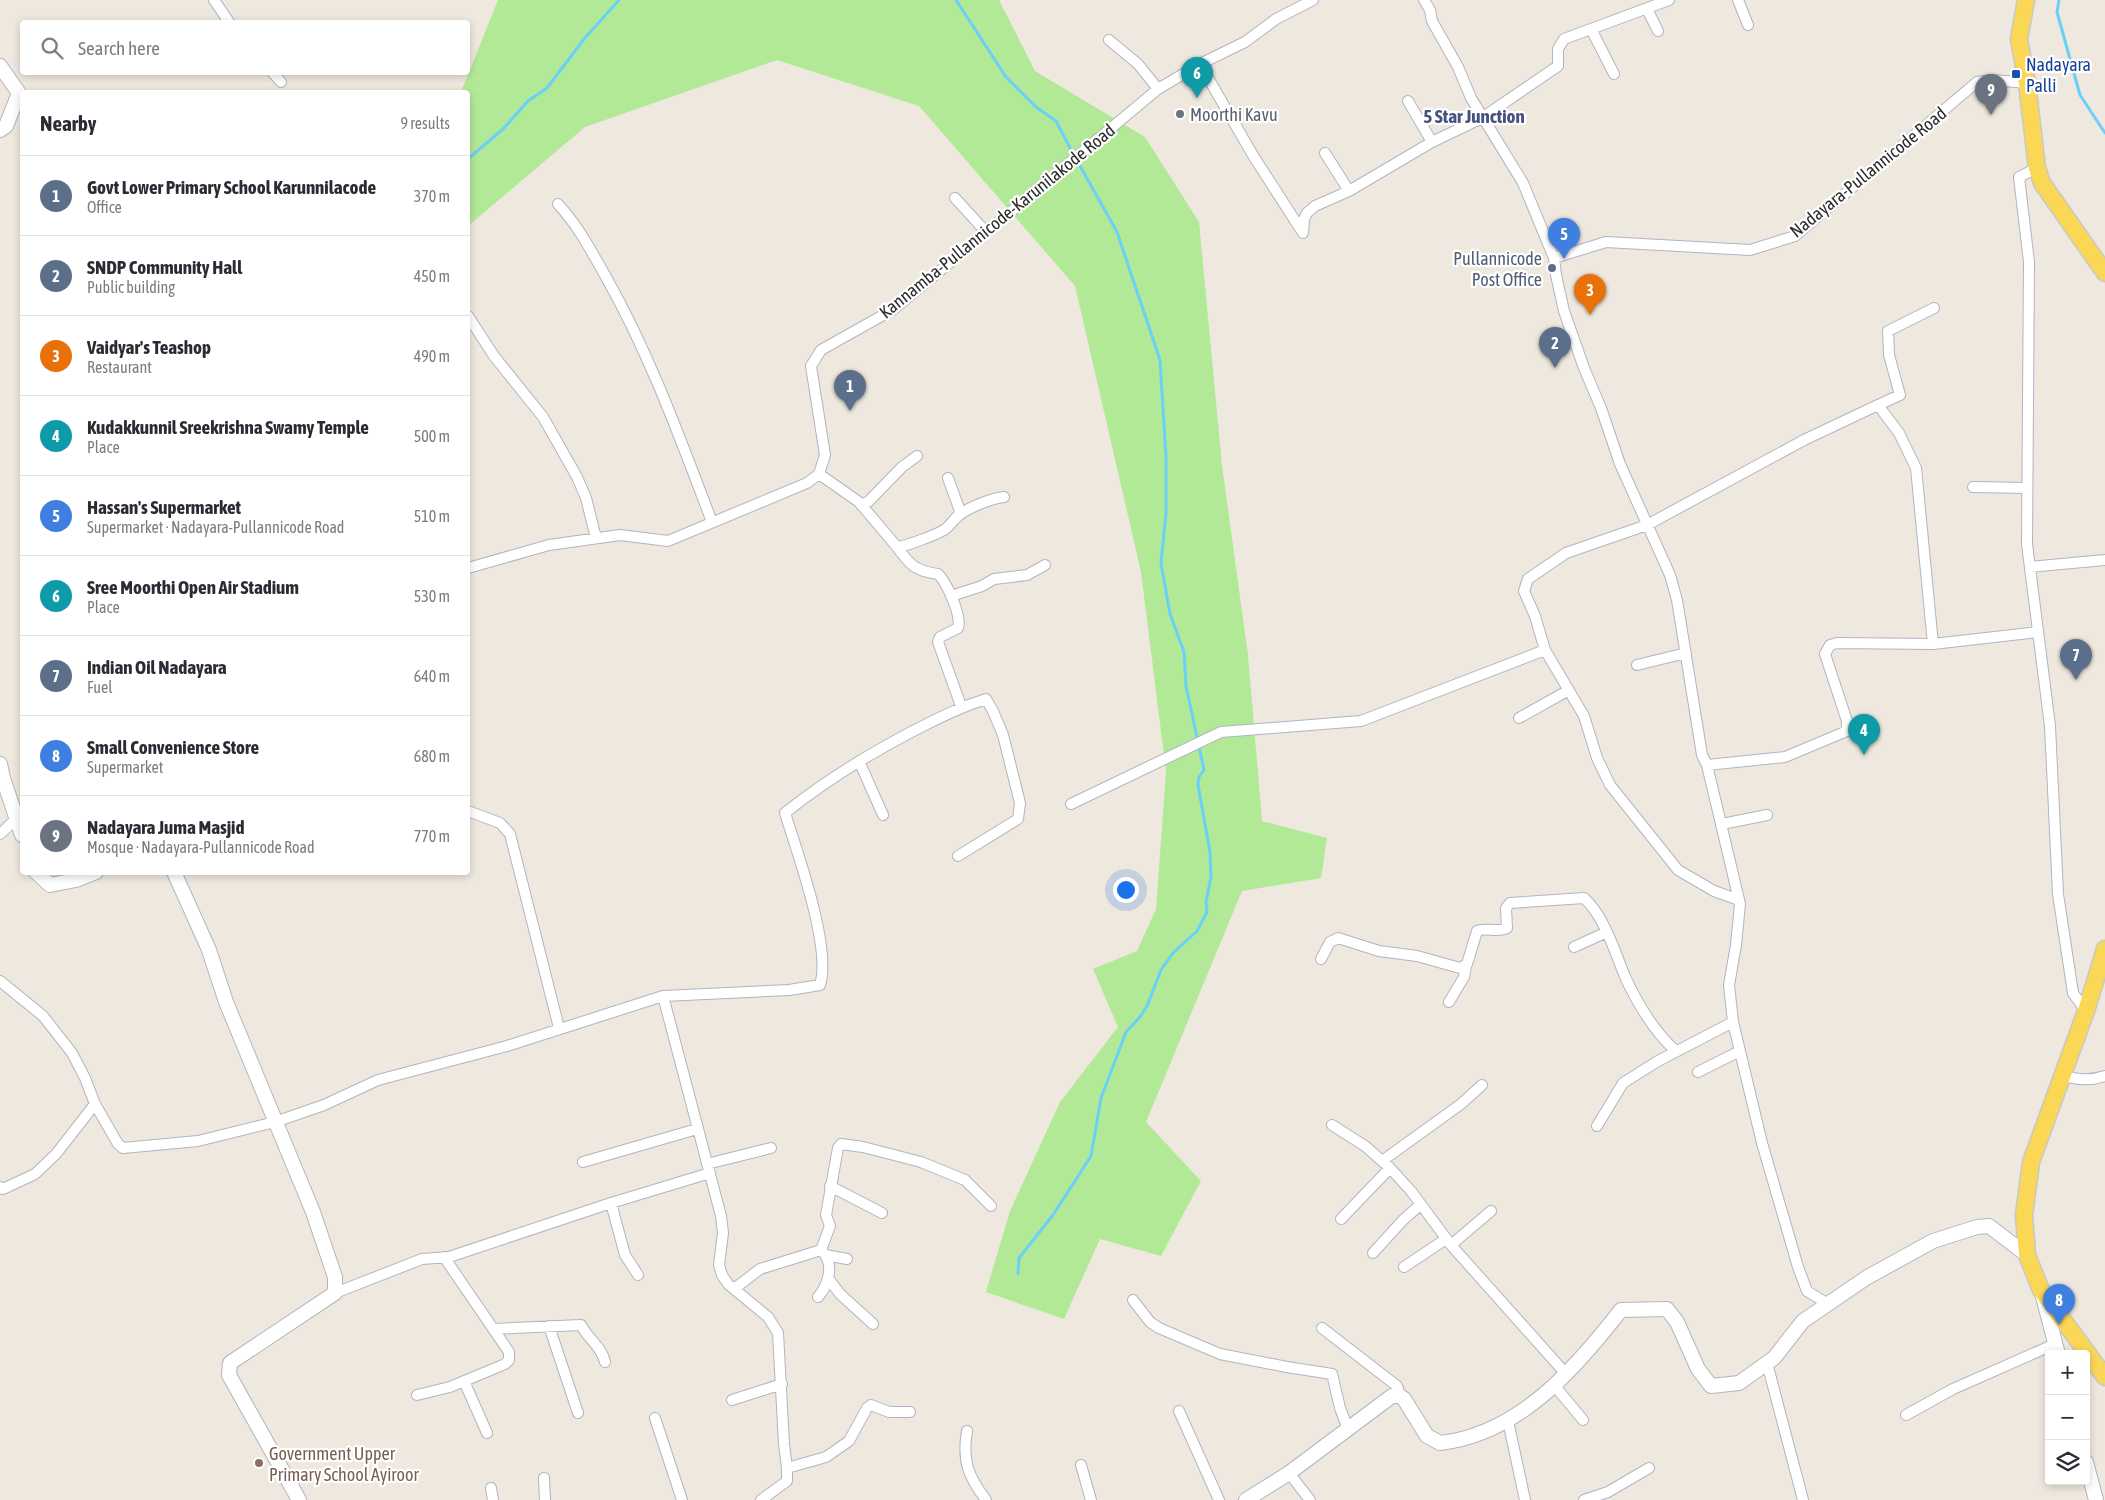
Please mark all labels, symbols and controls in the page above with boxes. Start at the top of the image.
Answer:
search box [20,20,470,75]
icon: search [38,34,66,62]
text: Search here [78,37,160,59]
place label: Nadayara Palli [2026,54,2091,96]
pin: 6 [1181,57,1213,98]
marker: Nadayara Palli [2010,68,2022,80]
pin: 9 [1975,74,2007,115]
street label: Nadayara-Pullannicode Road [1786,102,1950,242]
place label: Moorthi Kavu [1190,104,1278,125]
district label: 5 Star Junction [1423,105,1525,127]
marker: Moorthi Kavu [1174,108,1186,120]
text: Nearby [40,111,96,135]
text: 9 results [400,114,450,132]
street label: Kannamba-Pullannicode-Karunilakode Road [875,119,1119,323]
text: Govt Lower Primary School Karunnilacode [87,176,376,198]
text: 1 [52,187,60,205]
text: 370 m [414,187,450,205]
text: Office [87,198,122,216]
pin: 5 [1548,218,1580,259]
place label: Pullannicode Post Office [1453,248,1542,290]
text: SNDP Community Hall [87,256,242,278]
marker: Pullannicode Post Office [1546,262,1558,274]
text: 2 [52,267,60,285]
text: 450 m [414,267,450,285]
pin: 3 [1574,274,1606,315]
text: Public building [87,278,175,296]
pin: 2 [1539,327,1571,368]
text: Vaidyar's Teashop [87,336,211,358]
text: 3 [52,347,60,365]
text: 490 m [414,347,450,365]
text: Restaurant [87,358,152,376]
pin: 1 [834,370,866,411]
text: Kudakkunnil Sreekrishna Swamy Temple [87,416,369,438]
text: 4 [52,427,60,445]
text: 500 m [414,427,450,445]
text: Place [87,438,120,456]
text: Hassan's Supermarket [87,496,241,518]
text: 5 [52,507,60,525]
text: 510 m [414,507,450,525]
text: Supermarket · Nadayara-Pullannicode Road [87,518,344,536]
text: Sree Moorthi Open Air Stadium [87,576,299,598]
text: 6 [52,587,60,605]
text: 530 m [414,587,450,605]
text: Place [87,598,120,616]
pin: 7 [2060,639,2092,680]
text: Indian Oil Nadayara [87,656,227,678]
text: 7 [52,667,60,685]
text: 640 m [414,667,450,685]
text: Fuel [87,678,113,696]
pin: 4 [1848,714,1880,755]
text: Small Convenience Store [87,736,259,758]
text: 8 [52,747,60,765]
text: 680 m [414,747,450,765]
text: Supermarket [87,758,163,776]
text: Nadayara Juma Masjid [87,816,244,838]
text: 9 [52,827,60,845]
text: 770 m [414,827,450,845]
text: Mosque · Nadayara-Pullannicode Road [87,838,315,856]
your location [1113,877,1139,903]
pin: 8 [2043,1284,2075,1325]
map controls [2045,1350,2090,1485]
button: + [2045,1350,2090,1395]
button: − [2045,1395,2090,1440]
button: layers [2045,1440,2090,1485]
place label: Government Upper Primary School Ayiroor [269,1443,420,1485]
marker: Government Upper Primary School Ayiroor [253,1457,265,1469]

